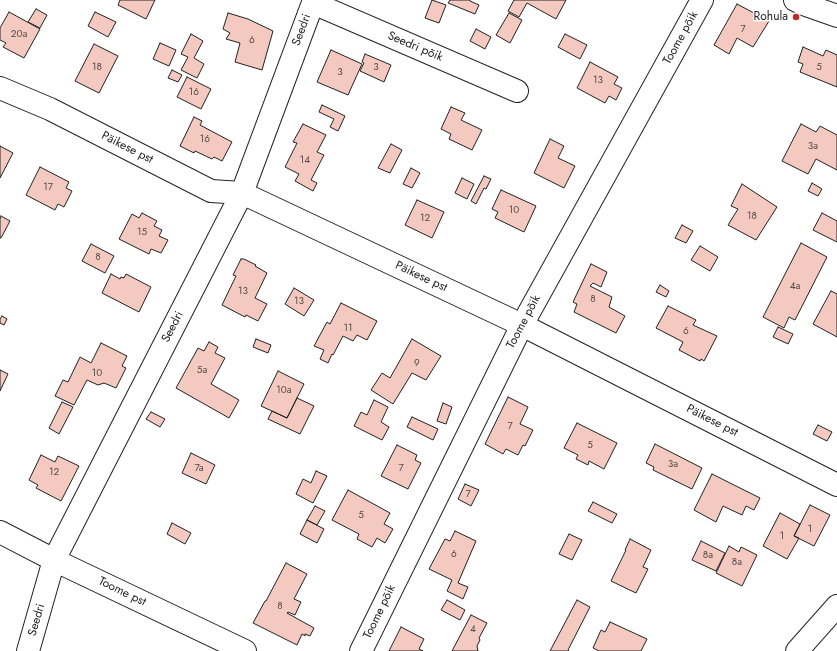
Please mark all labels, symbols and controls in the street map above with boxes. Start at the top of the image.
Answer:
street label: Toome põik [661,9,701,67]
place label: Rohula [754,10,788,24]
street label: Seedri [290,12,314,48]
marker: Rohula [791,12,801,22]
house number: 7 [740,24,746,36]
house number: 20a [11,29,27,41]
street label: Seedri põik [385,29,445,65]
house number: 6 [249,35,255,47]
house number: 18 [92,62,102,74]
house number: 3 [373,62,379,74]
house number: 5 [816,62,822,74]
house number: 3 [337,67,343,79]
house number: 13 [593,75,603,87]
house number: 16 [189,87,199,99]
street label: Päikese pst [99,129,155,167]
house number: 16 [200,134,210,146]
house number: 3a [808,141,818,153]
house number: 14 [300,155,310,167]
house number: 17 [43,182,53,194]
house number: 10 [509,205,519,217]
house number: 18 [747,211,757,223]
house number: 12 [420,213,430,225]
house number: 15 [137,227,147,239]
house number: 8 [95,252,101,264]
street label: Päikese pst [393,259,449,295]
house number: 4a [790,281,800,293]
house number: 13 [238,286,248,298]
street label: Toome põik [504,293,544,351]
house number: 8 [590,294,596,306]
house number: 13 [294,296,304,308]
street label: Seedri [159,309,187,345]
house number: 11 [344,323,352,335]
house number: 6 [683,326,689,338]
house number: 9 [414,358,420,370]
house number: 5a [197,365,207,377]
house number: 10 [92,368,102,380]
house number: 10a [276,385,292,397]
street label: Päikese pst [684,402,740,440]
house number: 7 [507,421,513,433]
house number: 5 [587,440,593,452]
house number: 3a [668,459,678,471]
house number: 7a [194,463,204,475]
house number: 7 [398,463,404,475]
house number: 12 [49,467,59,479]
house number: 7 [465,489,471,501]
house number: 5 [358,510,364,522]
house number: 1 [808,524,812,536]
house number: 1 [780,531,784,543]
house number: 6 [451,549,457,561]
house number: 8a [703,550,713,562]
house number: 8a [732,557,742,569]
street label: Toome pst [96,574,148,610]
street label: Toome põik [361,583,399,641]
house number: 8 [277,601,283,613]
street label: Seedri [26,602,48,638]
house number: 4 [470,624,476,636]

